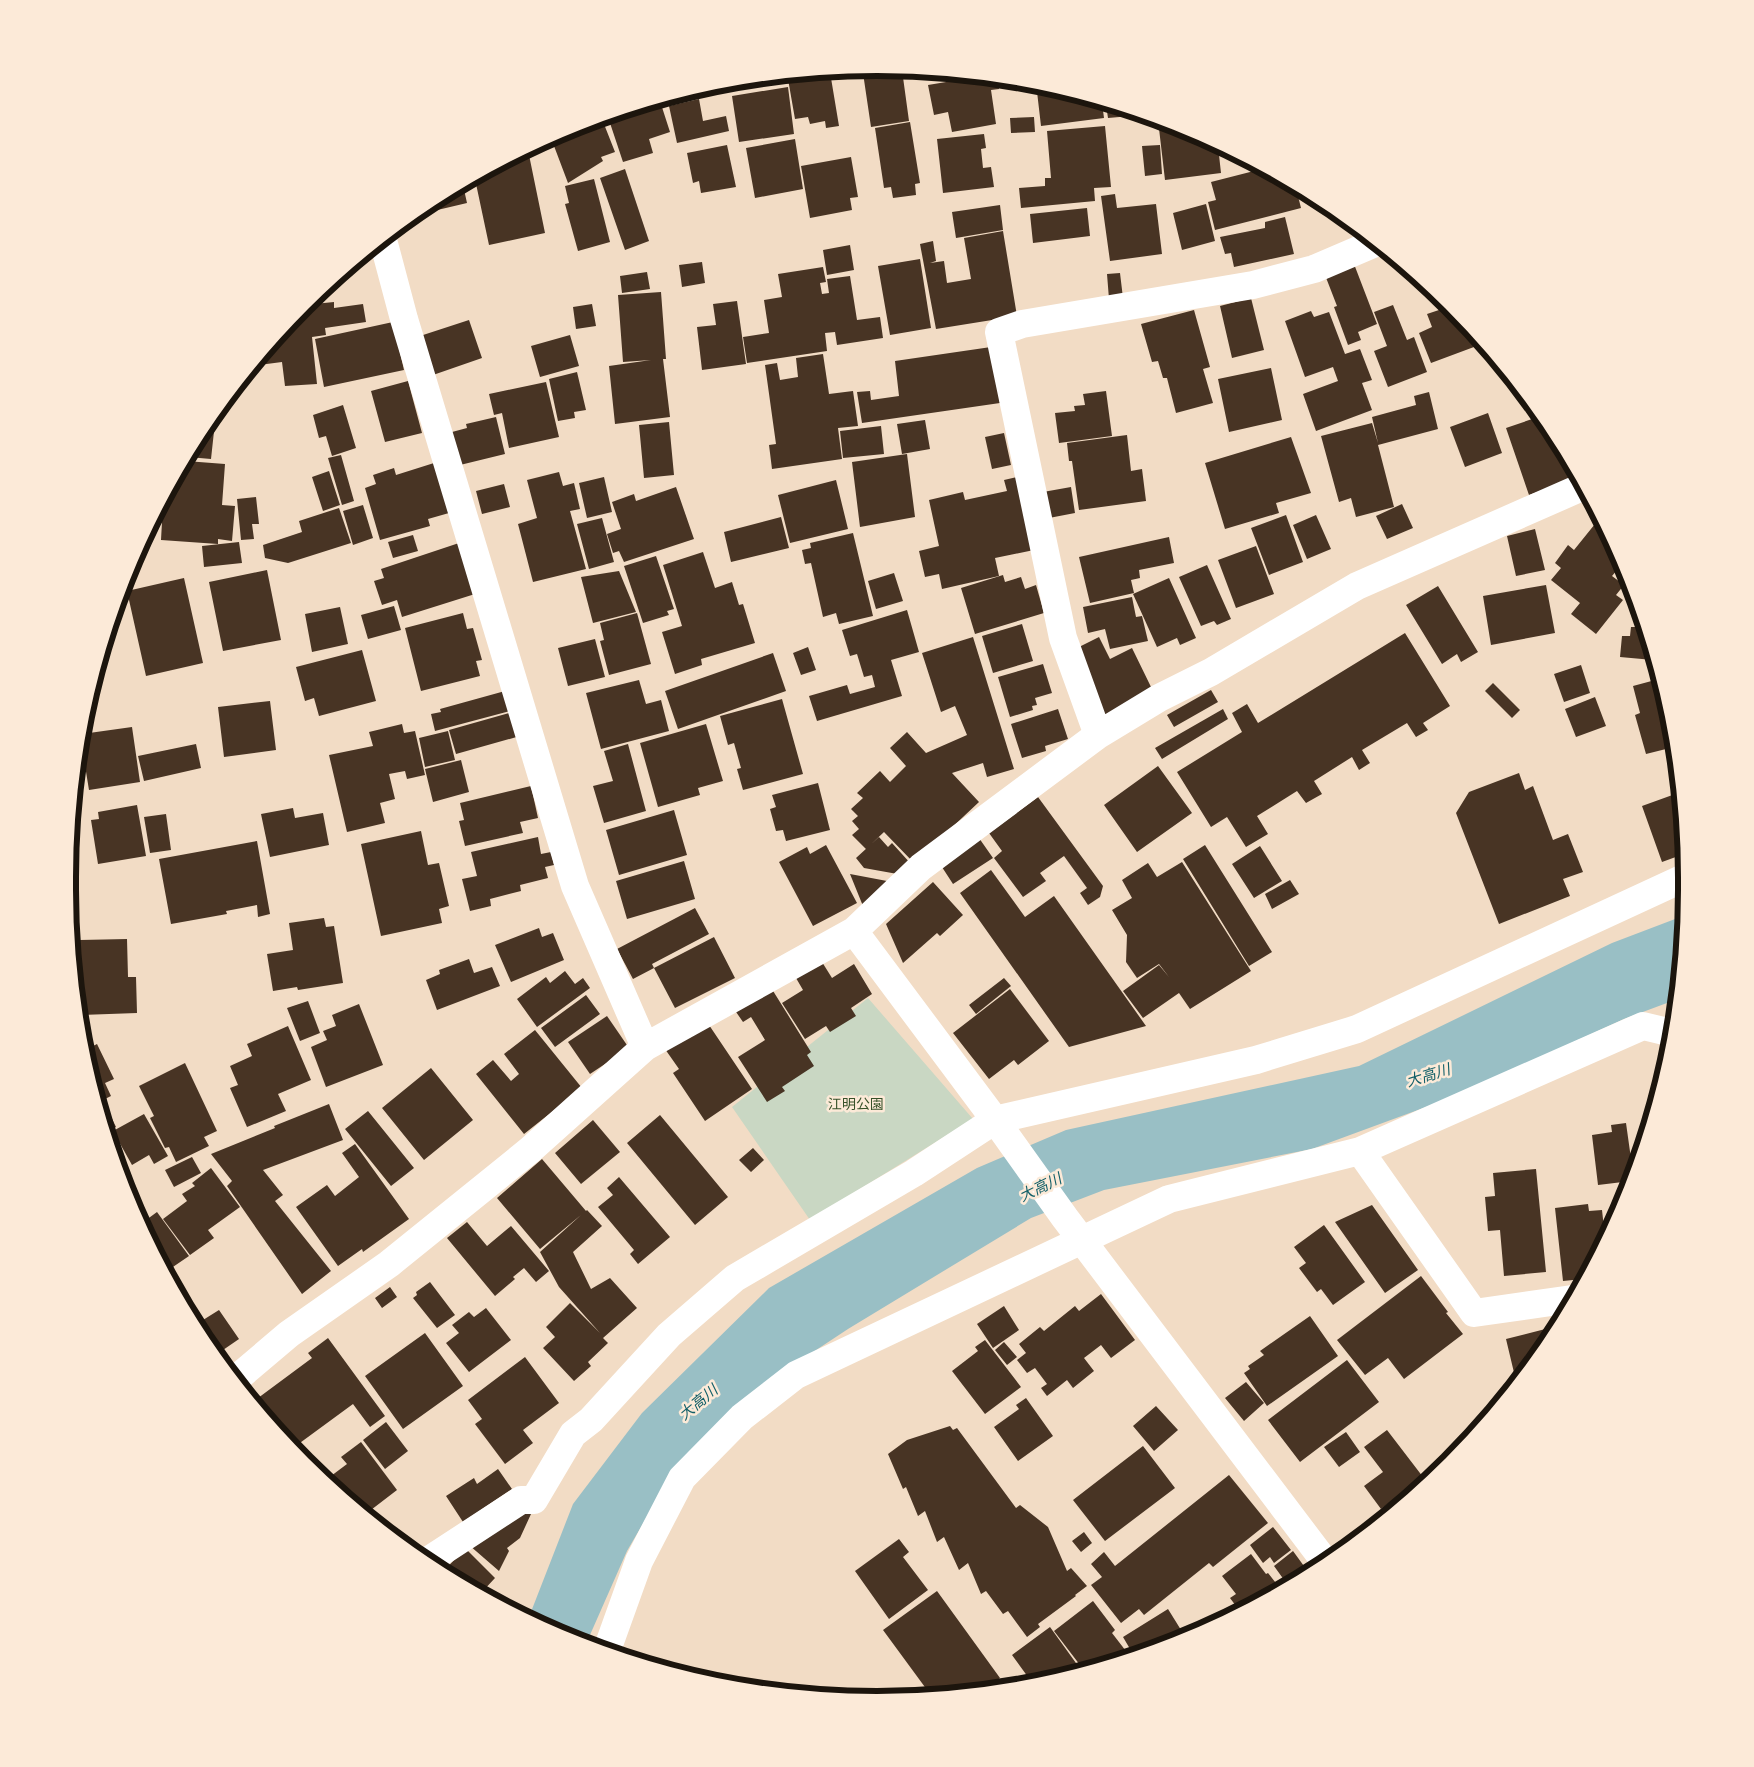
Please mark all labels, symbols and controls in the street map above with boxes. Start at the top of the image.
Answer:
water label: 大高川 [1404,1059,1454,1091]
park label: 江明公園 [828,1095,884,1113]
water label: 大高川 [1016,1168,1066,1205]
water label: 大高川 [675,1379,723,1424]

